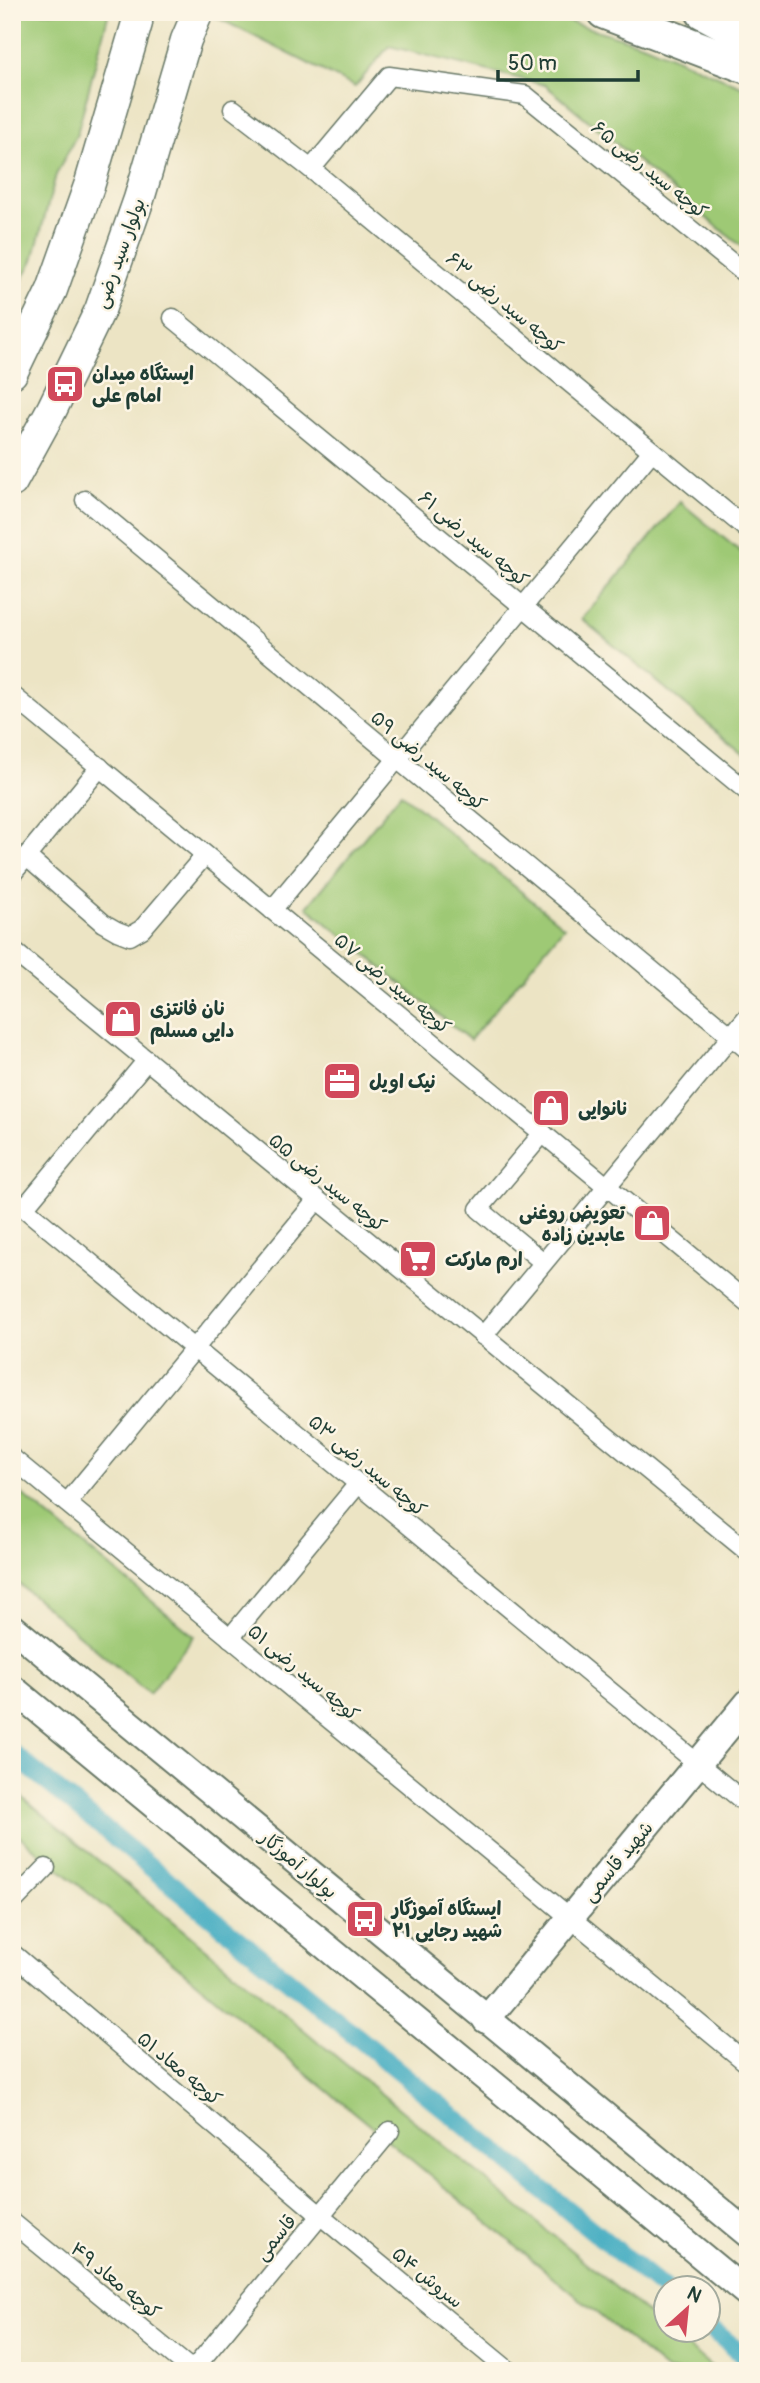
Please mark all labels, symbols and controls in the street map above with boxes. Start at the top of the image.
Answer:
scale bar [498,38,638,82]
text: 50 m [508,50,557,77]
street label: کوچه سید رضی ۶۵ [586,115,713,224]
street label: بولوار سید رضی [89,195,151,312]
street label: کوچه سید رضی ۶۳ [441,247,568,359]
place label: ایستگاه میدان امام علی [92,362,194,410]
bus stop icon: ایستگاه میدان امام علی [44,363,86,405]
street label: کوچه سید رضی ۶۱ [413,486,534,592]
street label: کوچه سید رضی ۵۹ [366,705,491,816]
street label: کوچه سید رضی ۵۷ [329,928,456,1040]
place label: نان فانتزی دایی مسلم [150,997,234,1045]
shop icon: نان فانتزی دایی مسلم [102,998,144,1040]
office icon: نیک اویل [321,1060,363,1102]
place label: نیک اویل [369,1070,436,1094]
shop icon: نانوایی [530,1087,572,1129]
place label: نانوایی [578,1097,629,1121]
street label: کوچه سید رضی ۵۵ [264,1128,391,1238]
place label: تعویض روغنی عابدین زاده [519,1201,627,1247]
shop icon: تعویض روغنی عابدین زاده [631,1202,673,1244]
supermarket icon: ارم مارکت [397,1238,439,1280]
place label: ارم مارکت [445,1248,523,1274]
street label: کوچه سید رضی ۵۳ [304,1409,431,1522]
street label: کوچه سید رضی ۵۱ [243,1619,364,1726]
street label: شهید قاسمی [577,1816,658,1907]
street label: بولوار آموزگار [253,1824,342,1904]
place label: ایستگاه آموزگار شهید رجایی ۲۱ [390,1897,502,1943]
bus stop icon: ایستگاه آموزگار شهید رجایی ۲۱ [344,1898,386,1940]
street label: کوچه معاد ۵۱ [132,2026,227,2111]
street label: قاسمی [250,2210,302,2266]
street label: کوچه معاد ۴۹ [65,2237,165,2324]
street label: سروش ۵۴ [387,2242,468,2314]
north arrow [652,2274,722,2344]
text: N [683,2281,706,2308]

